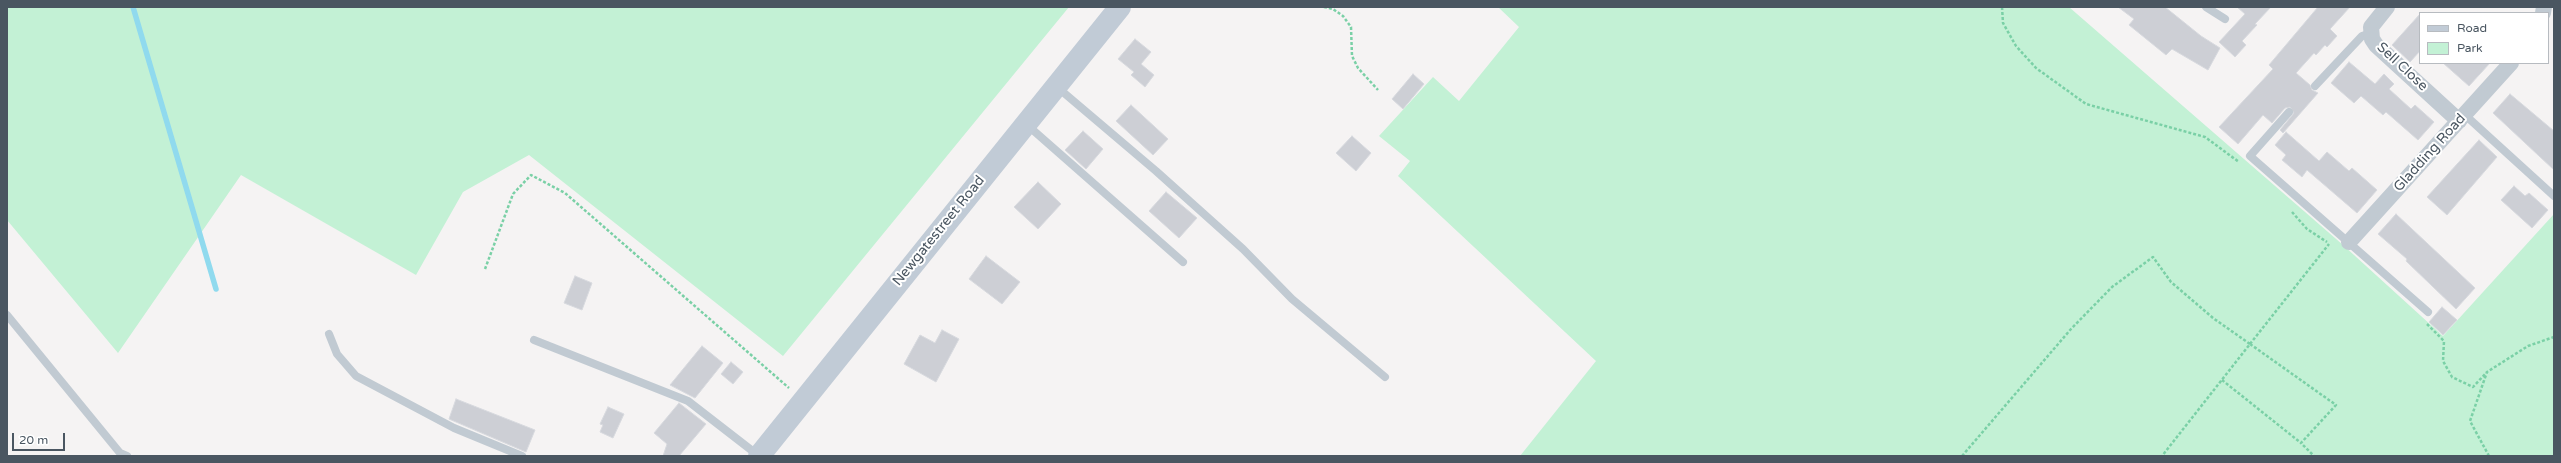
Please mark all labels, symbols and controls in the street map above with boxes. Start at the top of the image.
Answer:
legend [2419,12,2549,64]
text: Road [2457,21,2487,35]
street label: Sell Close [2373,39,2431,95]
text: Park [2457,41,2483,55]
street label: Gladding Road [2391,110,2469,196]
street label: Newgatestreet Road [889,173,989,289]
scale bar [14,425,67,451]
text: 20 m [19,433,48,447]

